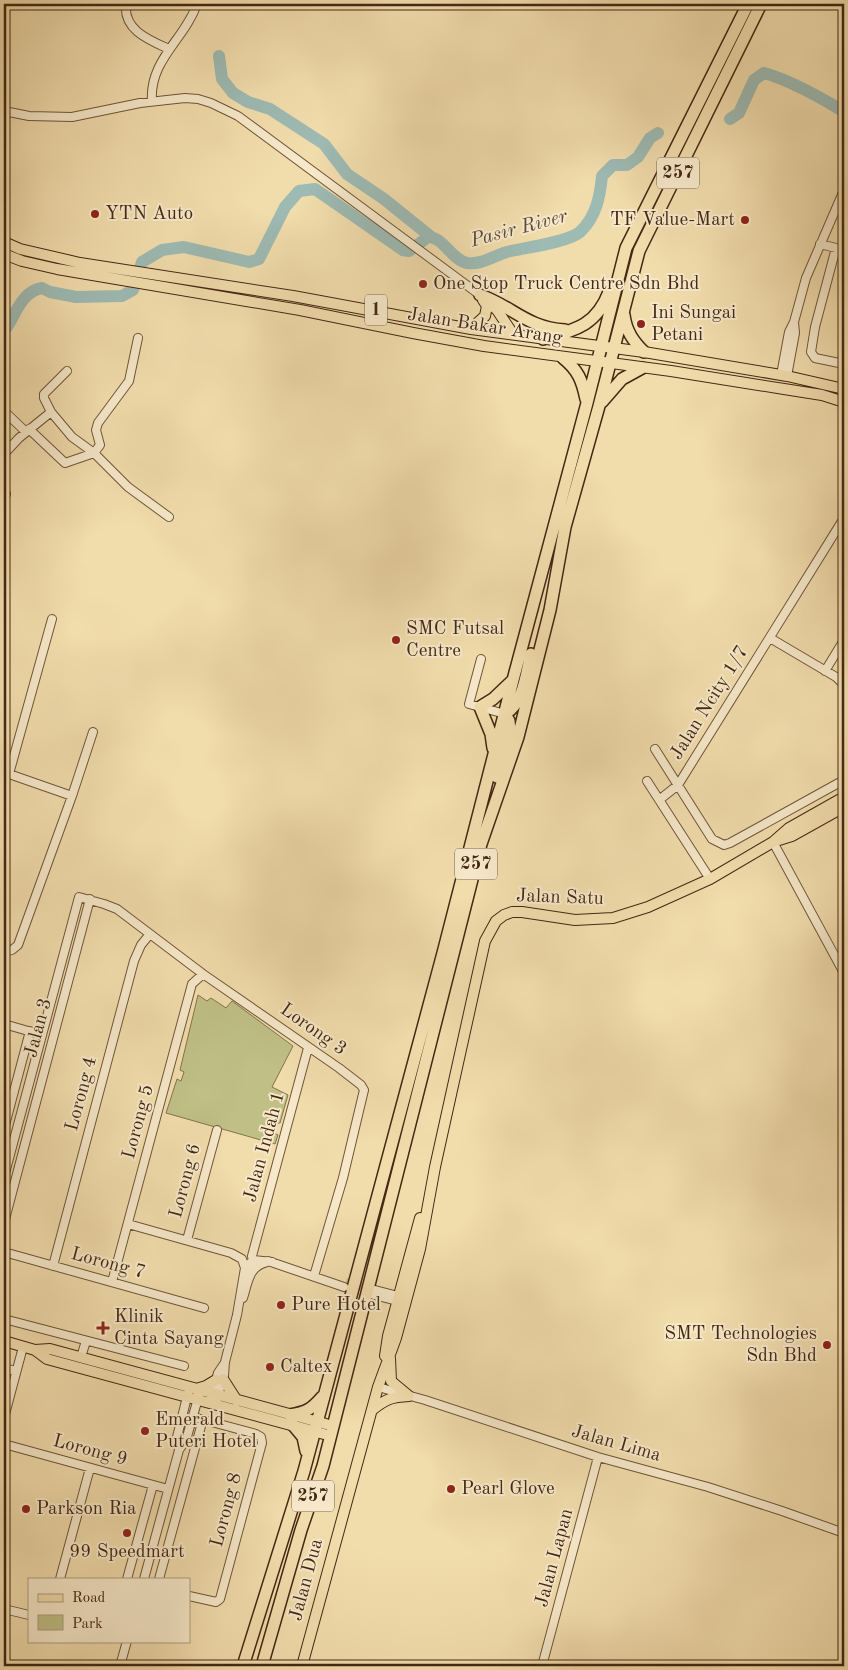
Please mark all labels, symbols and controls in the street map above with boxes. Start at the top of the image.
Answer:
road number: 257 [657,158,699,188]
place label: YTN Auto [105,205,193,224]
water label: Pasir River [467,206,570,252]
marker: YTN Auto [89,208,101,220]
place label: TF Value-Mart [610,211,735,230]
marker: TF Value-Mart [739,214,751,226]
place label: One Stop Truck Centre Sdn Bhd [433,275,700,294]
marker: One Stop Truck Centre Sdn Bhd [417,278,429,290]
road number: 1 [365,294,387,326]
place label: Ini Sungai Petani [651,304,736,345]
street label: Jalan Bakar Arang [406,305,565,349]
marker: Ini Sungai Petani [635,318,647,330]
place label: SMC Futsal Centre [406,620,504,661]
marker: SMC Futsal Centre [390,634,402,646]
street label: Jalan Ncity 1/7 [667,643,753,763]
road number: 257 [455,849,497,880]
street label: Jalan Satu [516,887,604,909]
street label: Jalan 3 [22,996,56,1060]
street label: Lorong 3 [276,1000,350,1060]
street label: Lorong 4 [63,1055,101,1133]
street label: Lorong 5 [120,1083,158,1161]
street label: Jalan Indah 1 [241,1090,289,1204]
street label: Lorong 6 [167,1142,205,1220]
street label: Lorong 7 [69,1245,147,1283]
place label: Pure Hotel [291,1296,381,1315]
marker: Pure Hotel [275,1299,287,1311]
place label: Klinik Cinta Sayang [114,1308,224,1349]
marker: Klinik Cinta Sayang [96,1321,110,1335]
place label: SMT Technologies Sdn Bhd [664,1325,817,1366]
marker: SMT Technologies Sdn Bhd [821,1339,833,1351]
place label: Caltex [280,1358,333,1377]
marker: Caltex [264,1361,276,1373]
place label: Emerald Puteri Hotel [155,1411,257,1452]
street label: Jalan Lima [569,1422,663,1466]
marker: Emerald Puteri Hotel [139,1425,151,1437]
street label: Lorong 9 [51,1432,129,1470]
street label: Lorong 8 [208,1471,246,1549]
road number: 257 [292,1480,334,1512]
place label: Pearl Glove [461,1480,555,1499]
marker: Pearl Glove [445,1483,457,1495]
place label: Parkson Ria [36,1500,137,1519]
marker: Parkson Ria [20,1503,32,1515]
street label: Jalan Lapan [533,1507,577,1609]
marker: 99 Speedmart [121,1527,133,1539]
street label: Jalan Dua [287,1536,327,1623]
place label: 99 Speedmart [69,1543,185,1562]
legend [28,1578,190,1642]
text: Road [72,1591,106,1606]
text: Park [72,1617,103,1632]

